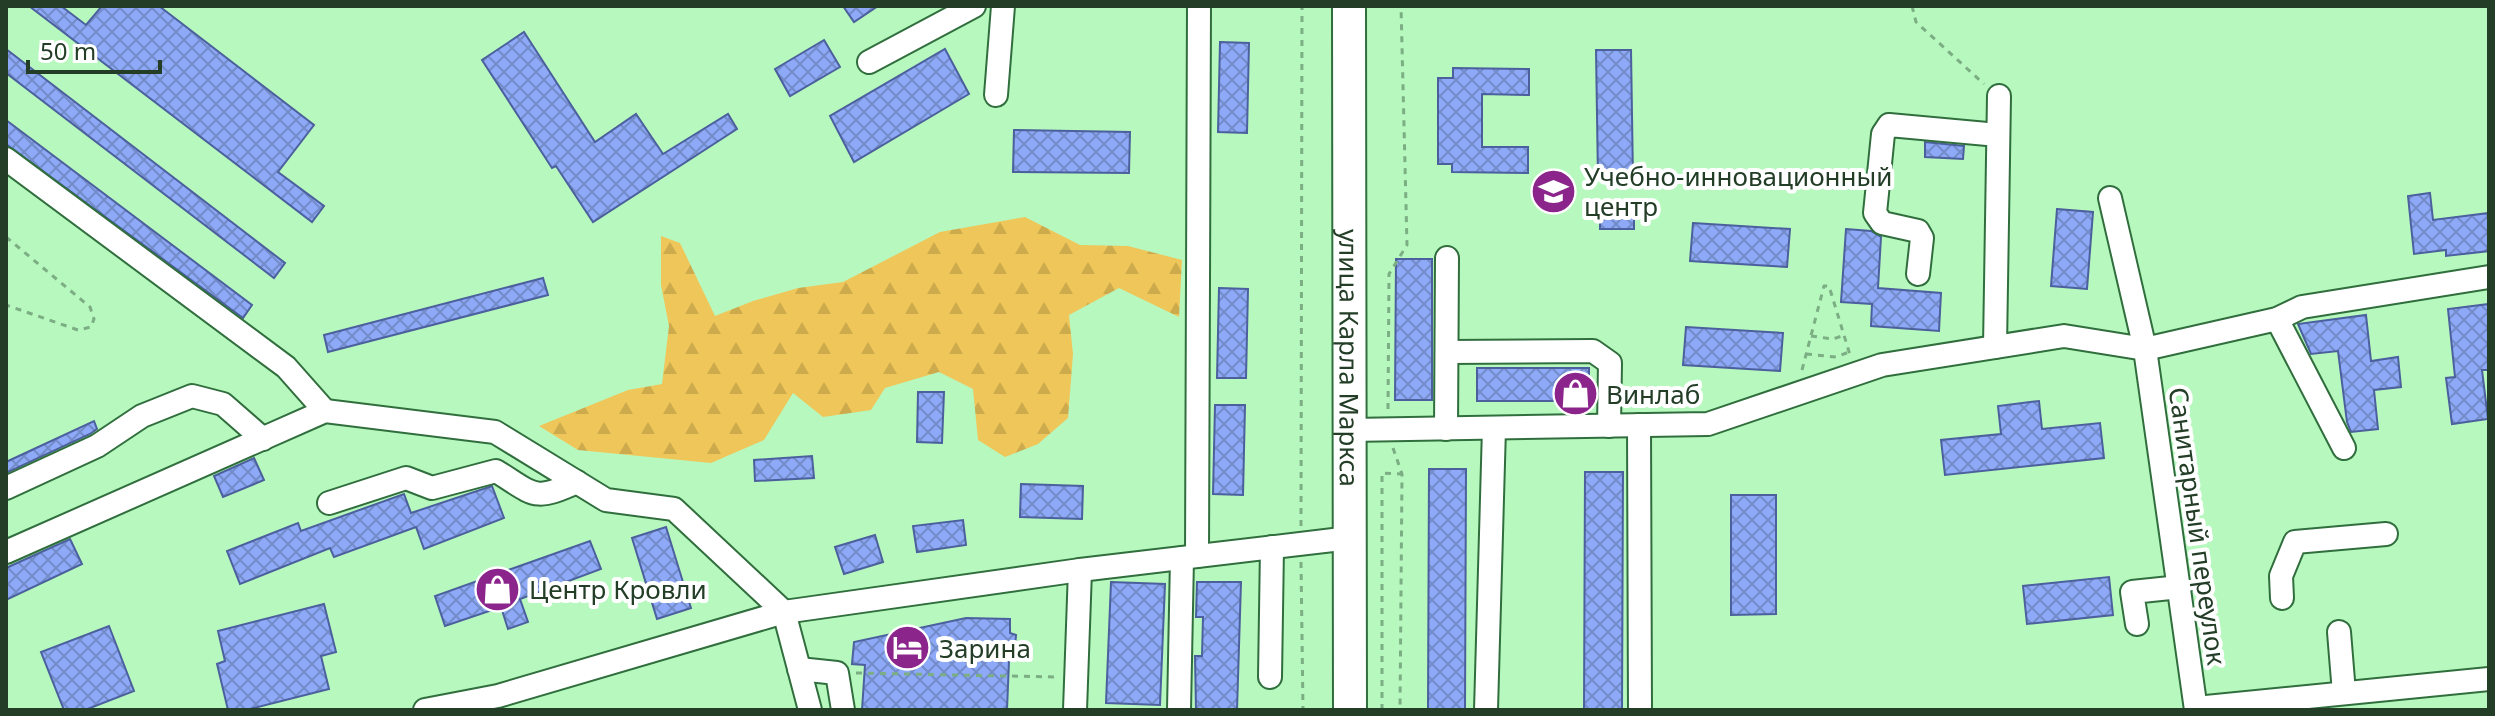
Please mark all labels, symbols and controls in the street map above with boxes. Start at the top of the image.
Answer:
scale bar [28,24,160,74]
text: 50 m [40,34,96,67]
place label: Учебно-инновационный центр [1584,158,1892,224]
school or university icon: Учебно-инновационный центр [1529,167,1577,215]
street label: улица Карла Маркса [1331,229,1368,487]
shop icon: Винлаб [1551,370,1599,418]
place label: Винлаб [1606,376,1700,412]
street label: Санитарный переулок [2161,385,2235,667]
shop icon: Центр Кровли [474,565,522,613]
place label: Центр Кровли [529,571,707,607]
hotel icon: Зарина [884,624,932,672]
place label: Зарина [939,630,1031,666]

